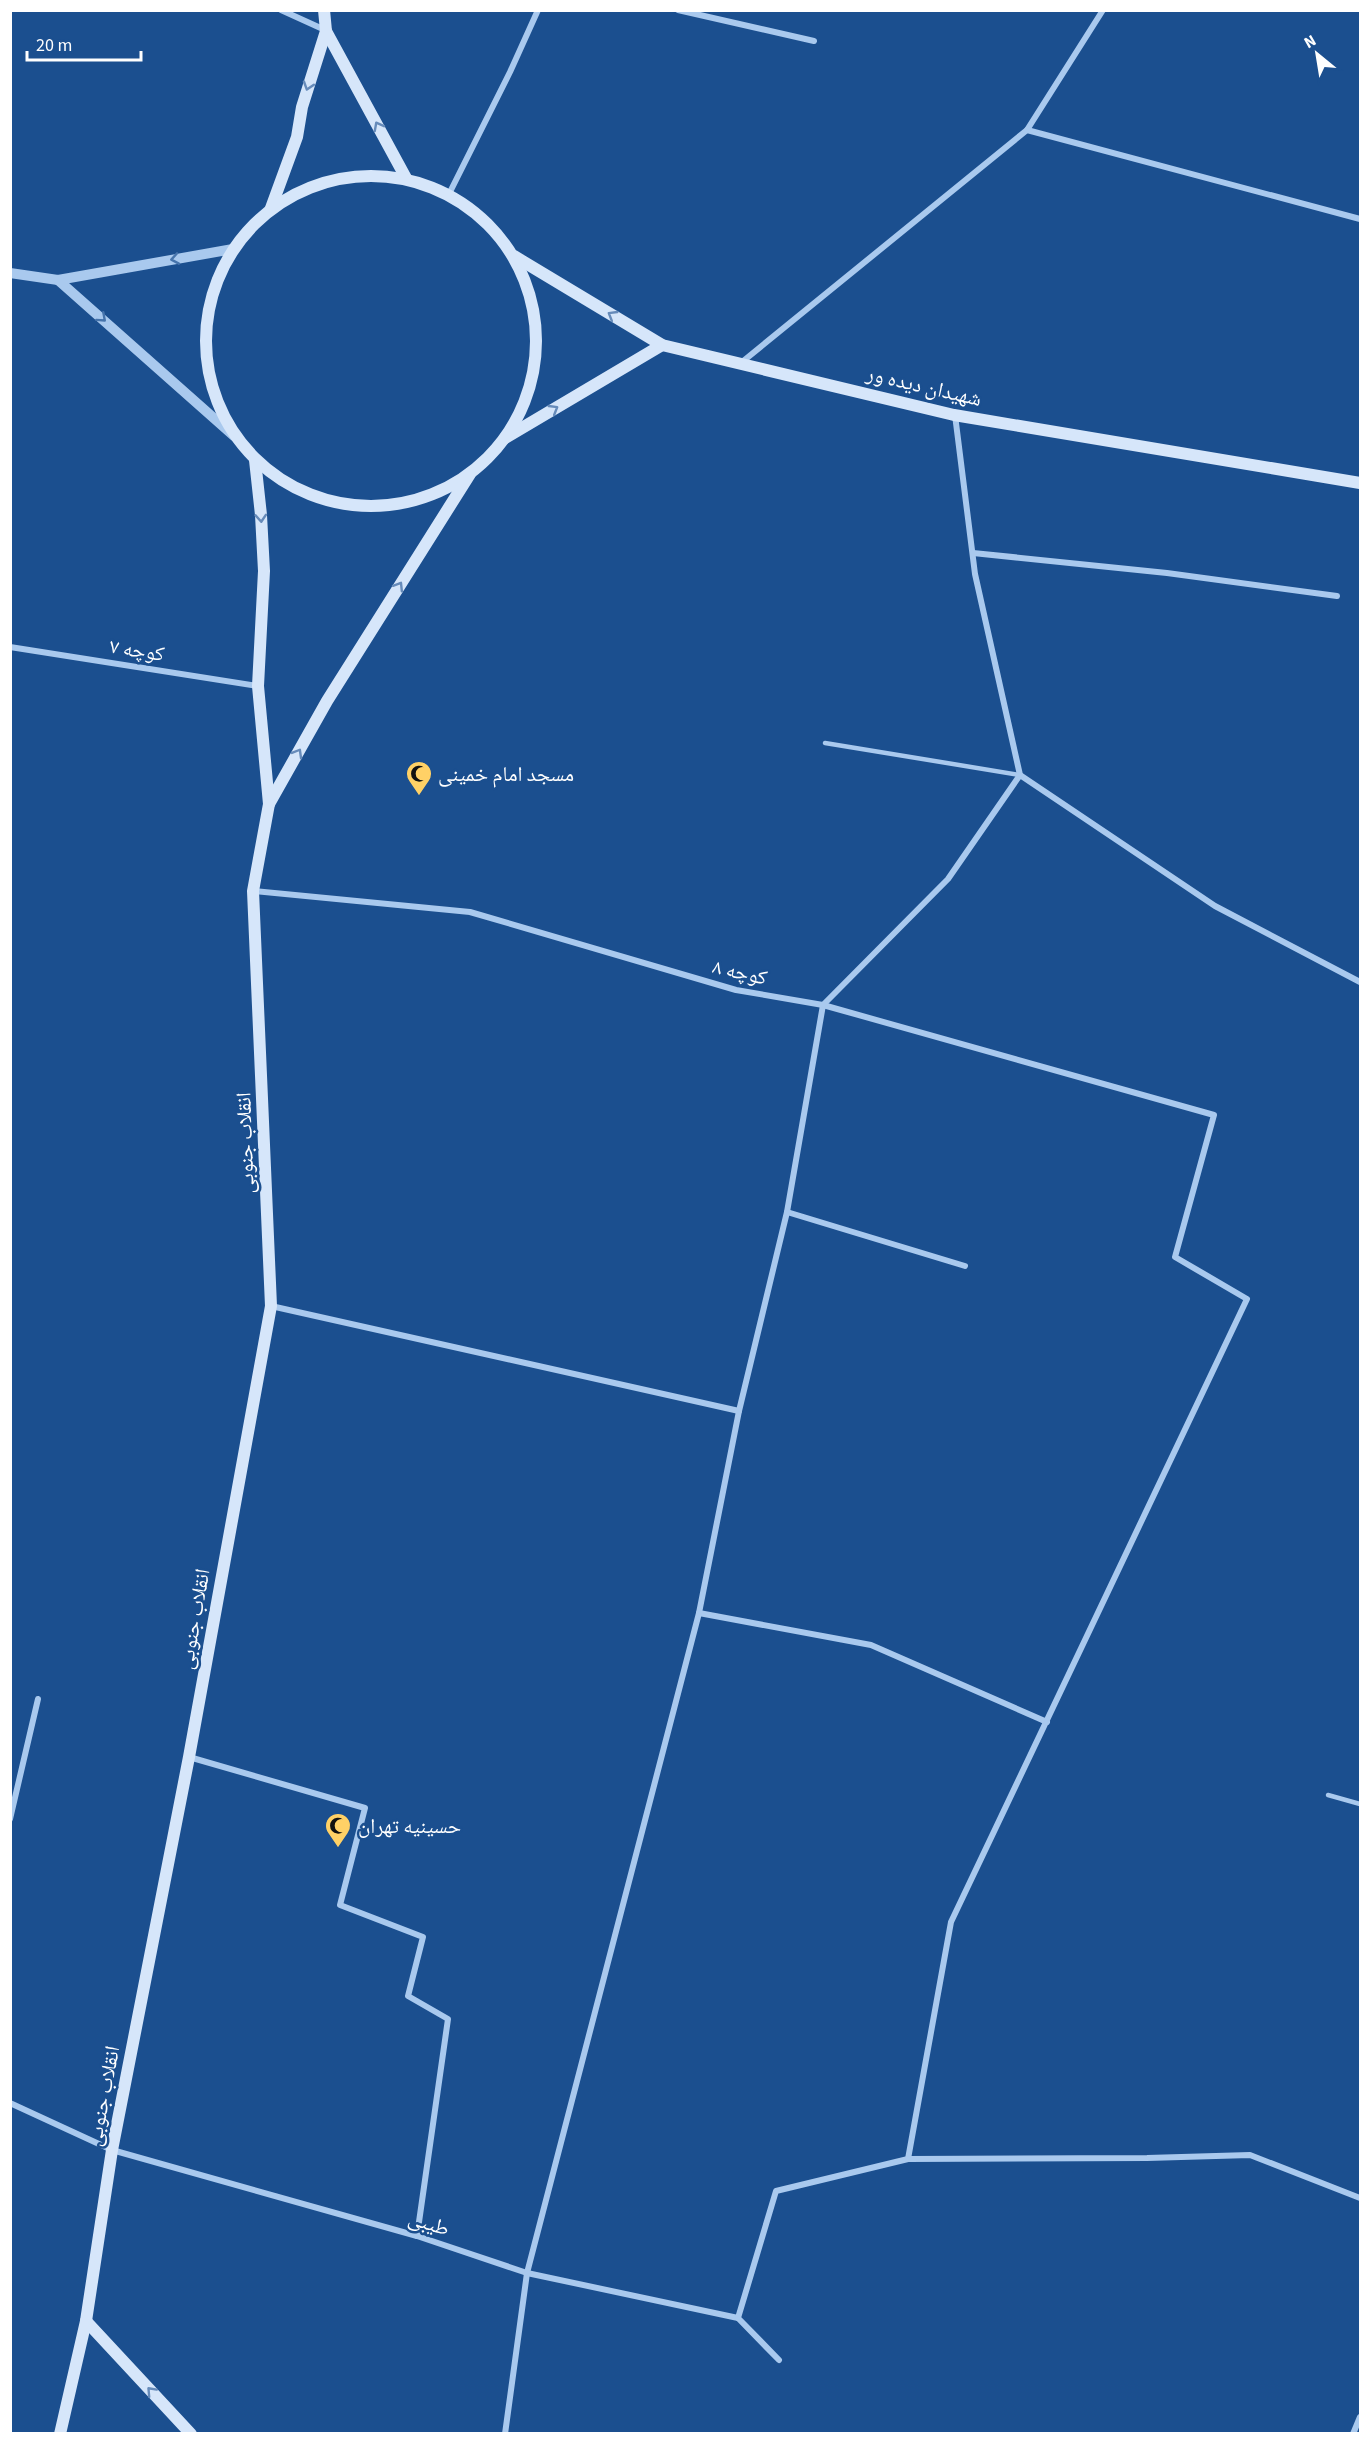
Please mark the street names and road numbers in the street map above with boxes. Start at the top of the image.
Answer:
street label: شهیدان دیده ور [862,358,985,414]
street label: کوچه ۷ [107,631,167,669]
street label: کوچه ۸ [710,951,770,993]
street label: انقلاب جنوبی [228,1092,262,1194]
street label: انقلاب جنوبی [170,1566,218,1672]
street label: انقلاب جنوبی [79,2043,127,2149]
street label: طیبی [404,2202,454,2244]

